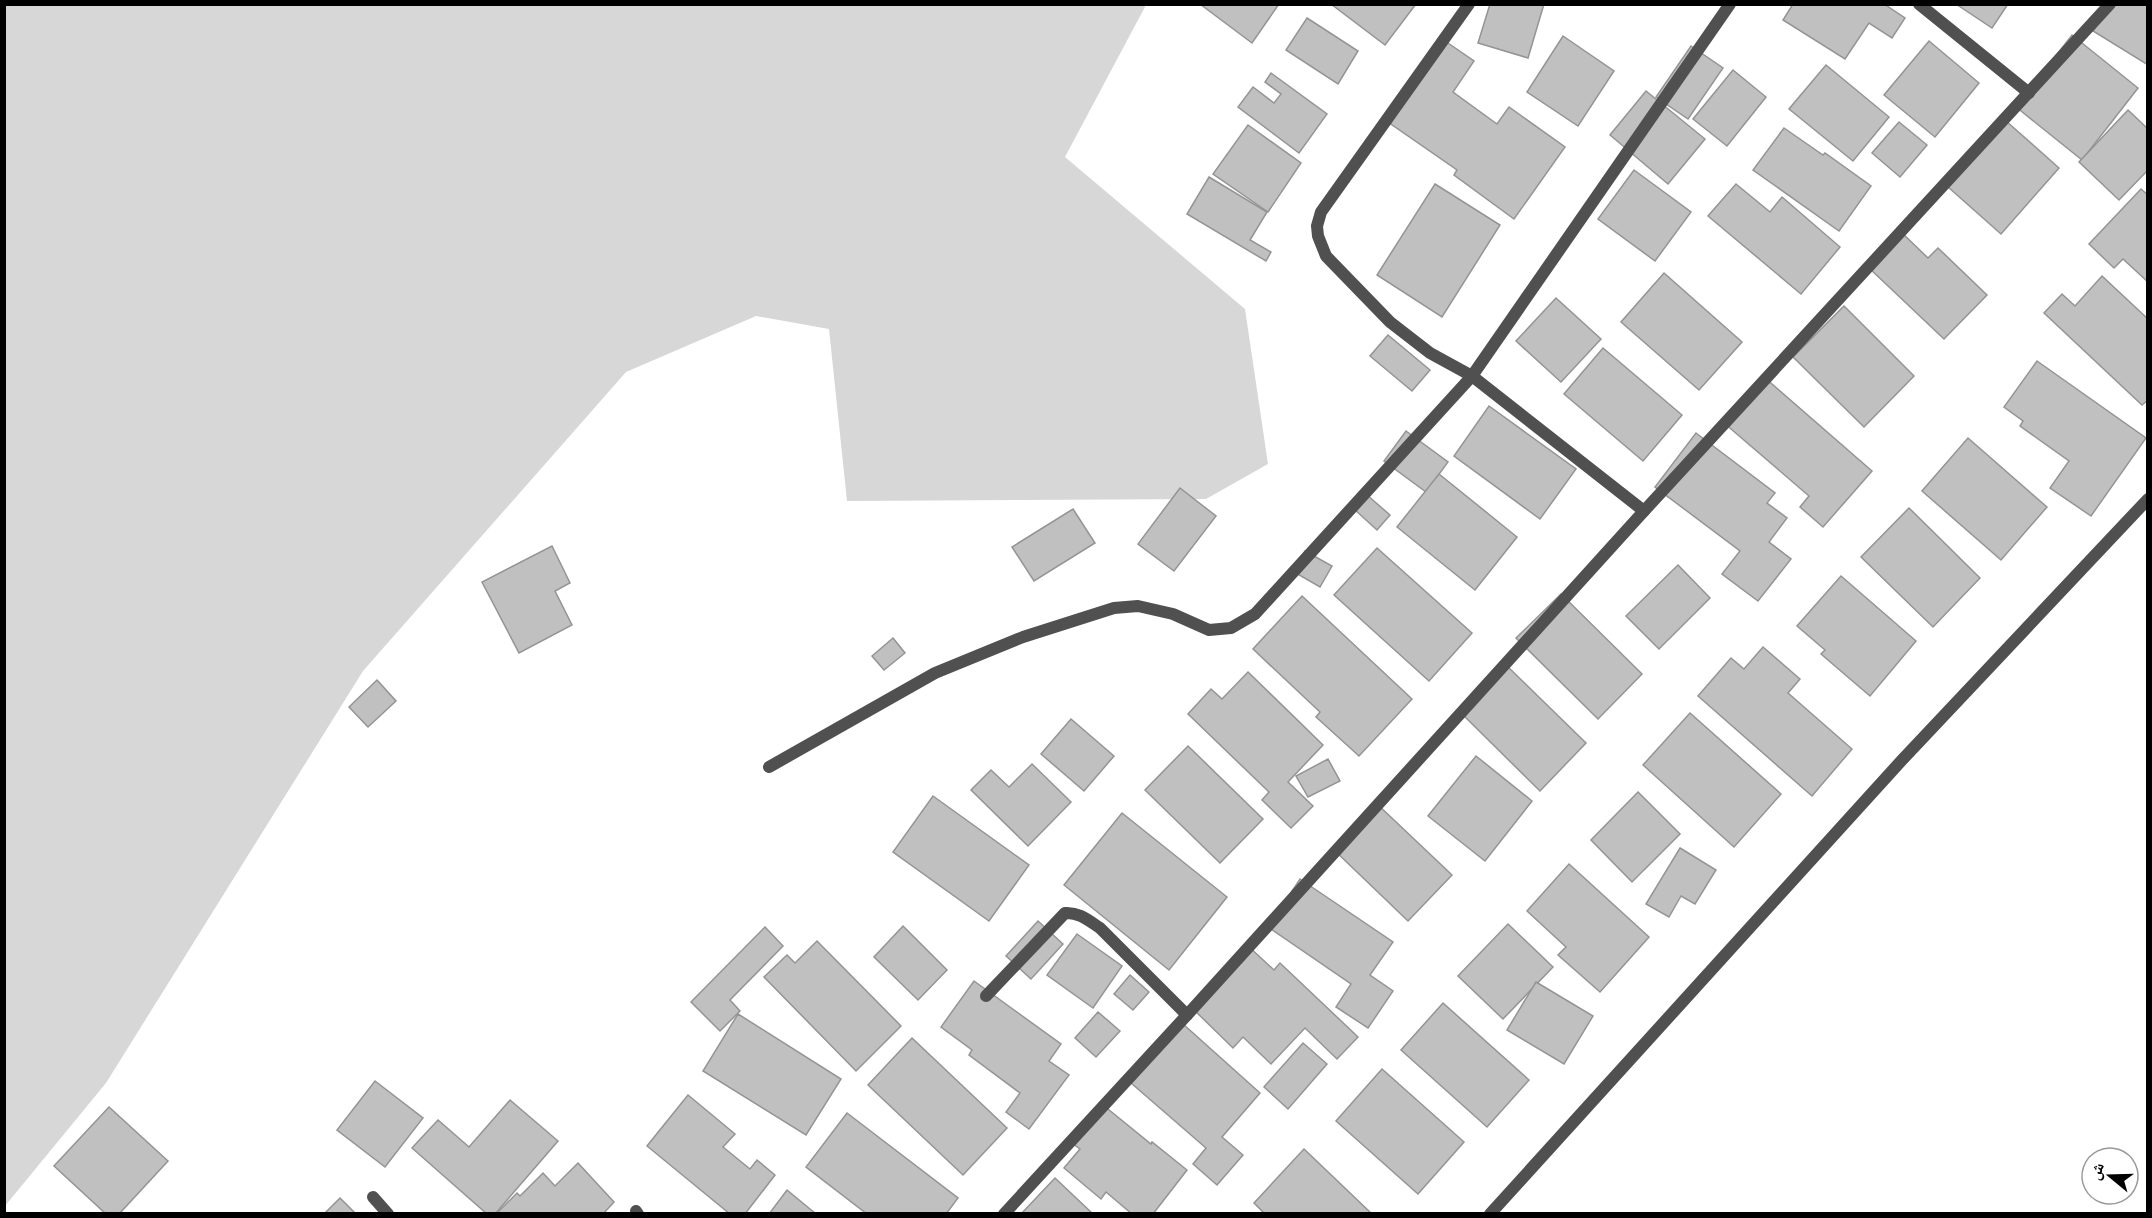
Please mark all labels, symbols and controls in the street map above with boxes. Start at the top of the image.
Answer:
north arrow [2080,1146,2140,1206]
text: ش [2085,1160,2109,1183]

